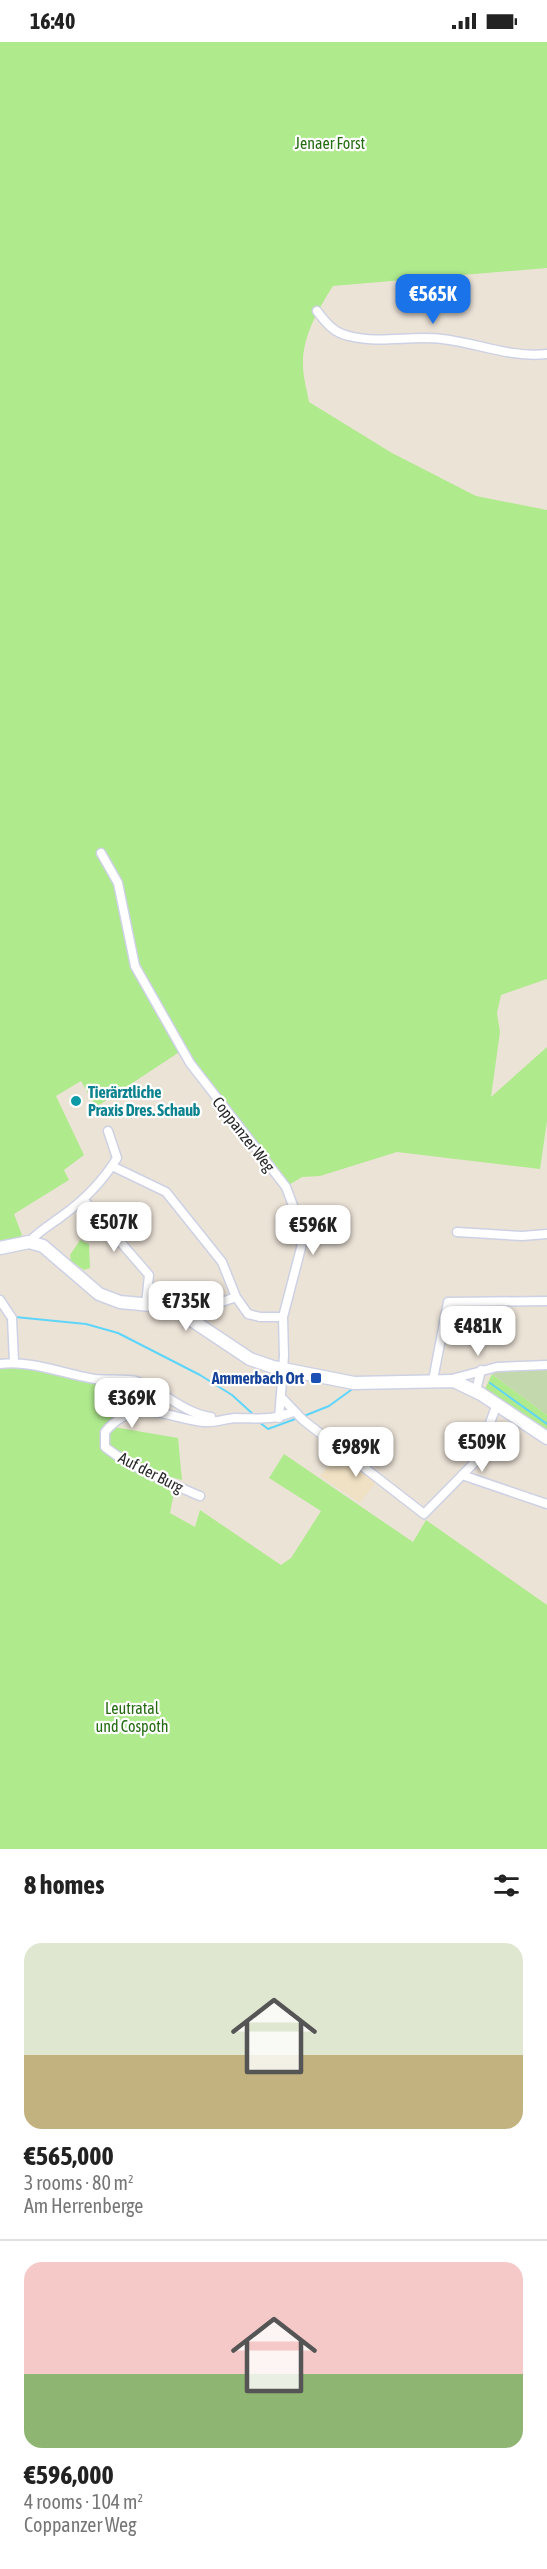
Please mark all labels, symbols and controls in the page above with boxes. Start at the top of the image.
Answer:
text: 16:40 [30,8,75,34]
park label: Jenaer Forst [295,134,366,152]
pin: €565K [391,274,475,325]
text: €565K [410,282,457,305]
place label: Tierärztliche Praxis Dres. Schaub [88,1083,201,1119]
street label: Coppanzer Weg [208,1093,279,1176]
marker: Tierärztliche Praxis Dres. Schaub [69,1094,83,1108]
pin: €507K [72,1202,156,1253]
pin: €596K [271,1205,355,1256]
text: €507K [91,1210,138,1233]
text: €596K [290,1213,337,1236]
pin: €735K [144,1281,228,1332]
text: €735K [163,1289,210,1312]
pin: €481K [436,1306,520,1357]
text: €481K [455,1314,502,1337]
place label: Ammerbach Ort [211,1369,304,1387]
marker: Ammerbach Ort [309,1371,323,1385]
pin: €369K [90,1378,174,1429]
text: €369K [109,1386,156,1409]
pin: €509K [440,1422,524,1473]
pin: €989K [314,1427,398,1478]
text: €509K [459,1430,506,1453]
text: €989K [333,1435,380,1458]
street label: Auf der Burg [115,1448,187,1497]
park label: Leutratal und Cospoth [95,1699,169,1736]
icon: filters [490,1869,523,1902]
text: 8 homes [24,1870,104,1900]
icon: home [220,1982,328,2090]
text: €565,000 [24,2141,114,2171]
text: 3 rooms · 80 m² [24,2171,134,2194]
text: Am Herrenberge [24,2194,143,2217]
icon: home [220,2301,328,2409]
text: €596,000 [24,2460,114,2490]
text: 4 rooms · 104 m² [24,2490,143,2513]
text: Coppanzer Weg [24,2513,137,2536]

